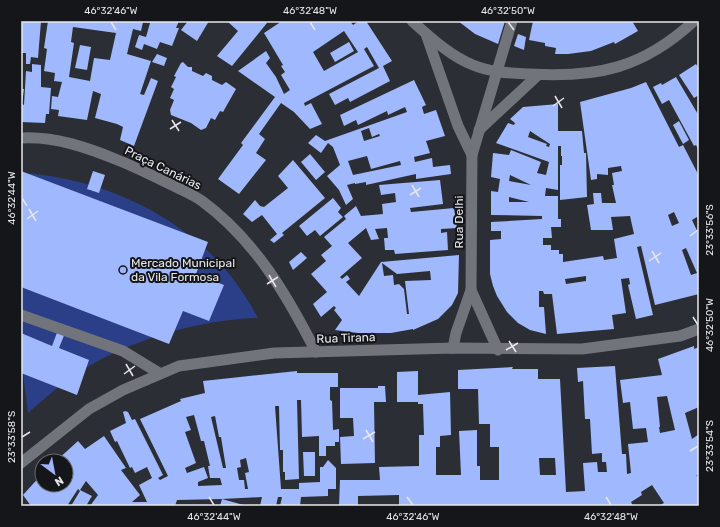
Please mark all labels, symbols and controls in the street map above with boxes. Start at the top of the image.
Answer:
text: 46°32'46"W [84,5,138,17]
text: 46°32'48"W [283,5,337,17]
text: 46°32'50"W [481,5,535,17]
street label: Praça Canárias [122,143,204,193]
text: 46°32'44"W [6,171,18,225]
street label: Rua Delhi [452,196,466,248]
text: 23°33'56"S [704,204,716,256]
place label: Mercado Municipal da Vila Formosa [131,256,235,284]
marker: Mercado Municipal da Vila Formosa [118,265,128,275]
text: 46°32'50"W [704,298,716,352]
street label: Rua Tirana [316,330,376,346]
text: 23°33'58"S [6,411,18,463]
text: 23°33'54"S [704,420,716,472]
north arrow [34,453,74,493]
text: N [52,473,66,489]
text: 46°32'44"W [187,511,241,523]
text: 46°32'46"W [386,511,440,523]
text: 46°32'48"W [584,511,638,523]

